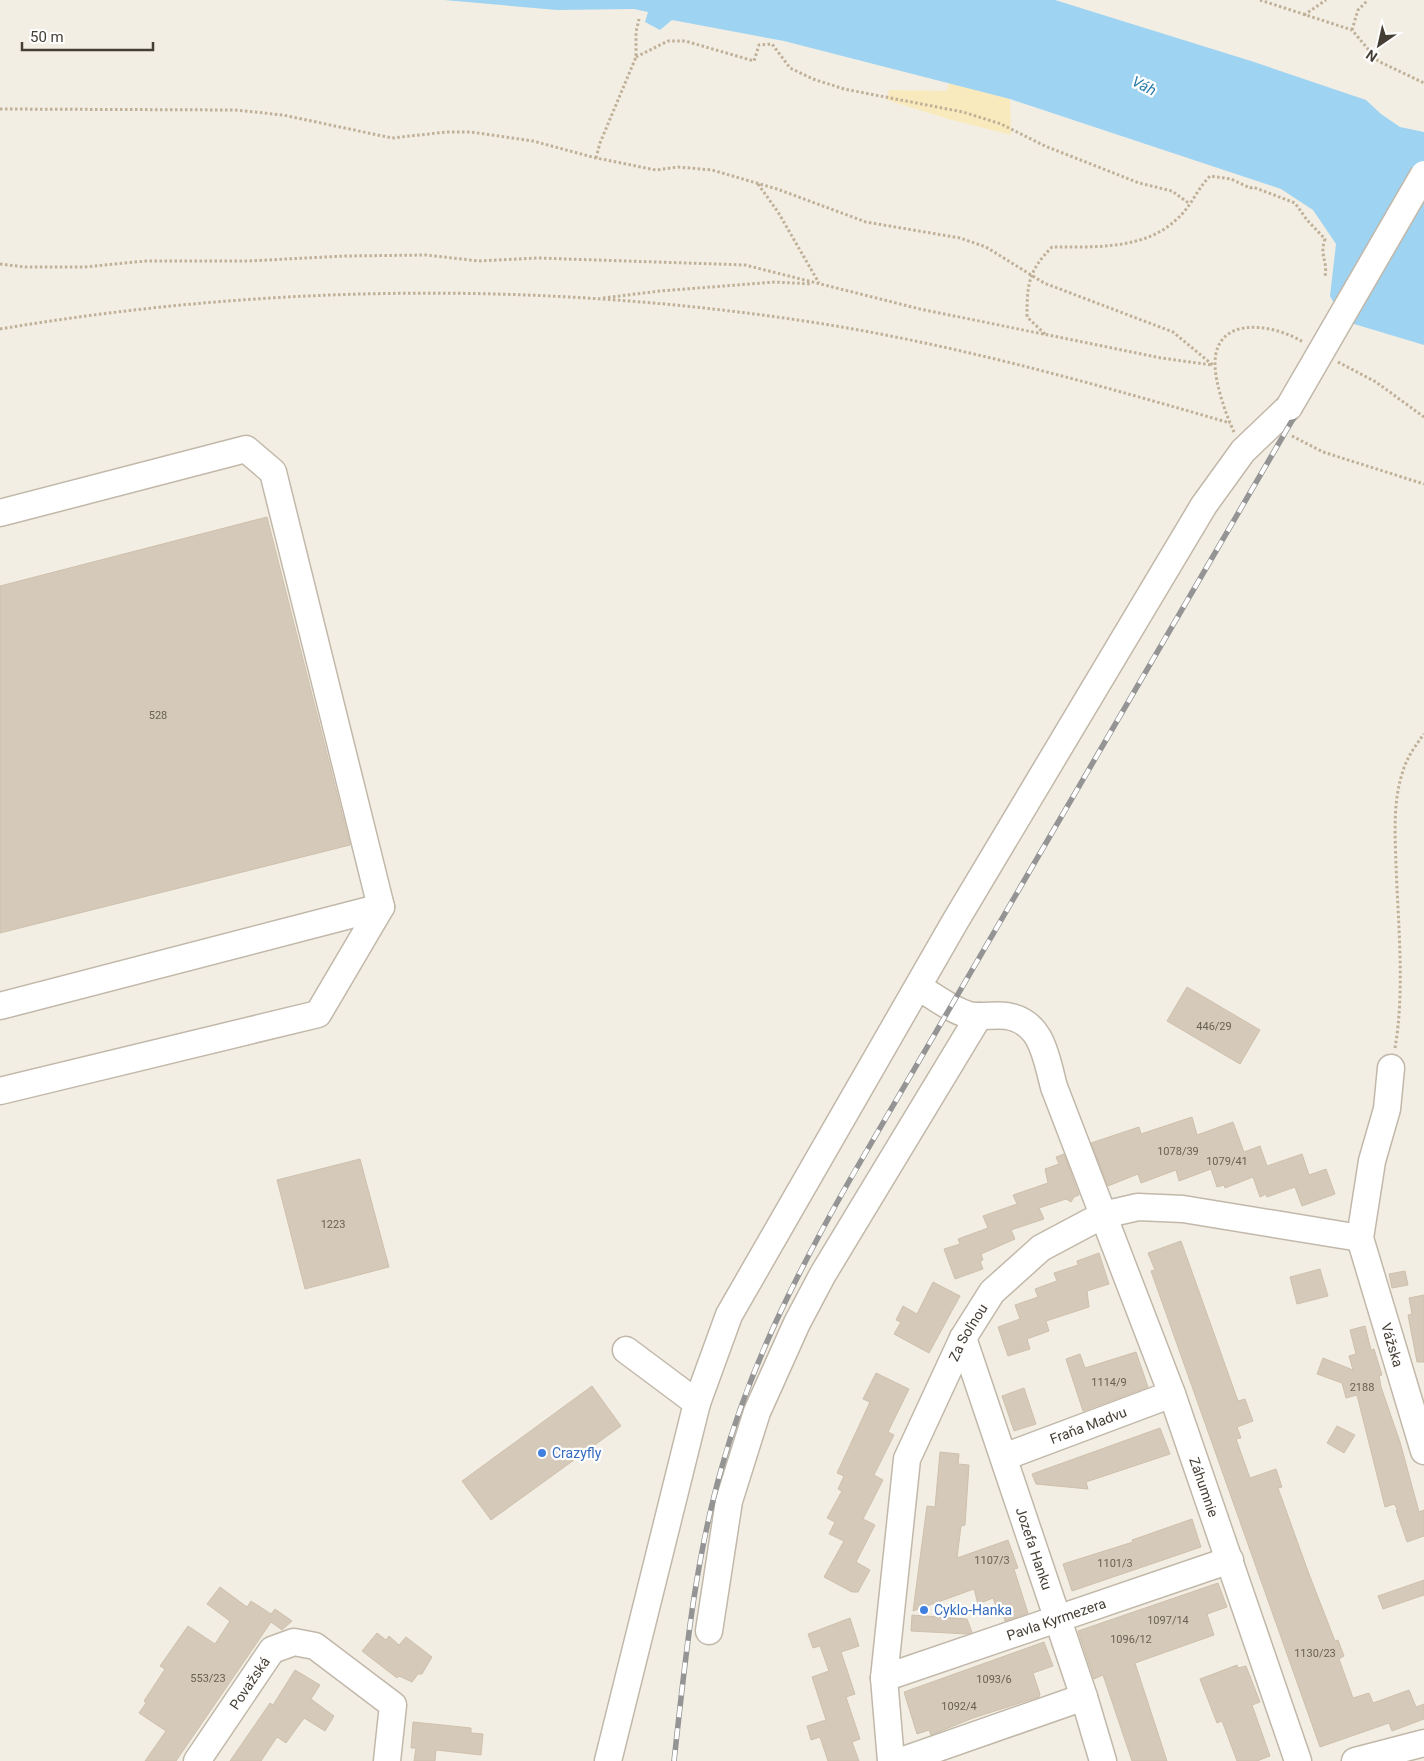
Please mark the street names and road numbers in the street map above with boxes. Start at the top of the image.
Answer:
street label: Za Soľnou [945,1301,991,1364]
street label: Vážska [1378,1321,1406,1369]
street label: Fraňa Madvu [1048,1404,1129,1447]
street label: Záhumnie [1186,1455,1222,1519]
street label: Jozefa Hanku [1013,1505,1055,1592]
street label: Pavla Kyrmezera [1005,1595,1108,1644]
street label: Považská [226,1654,273,1712]

